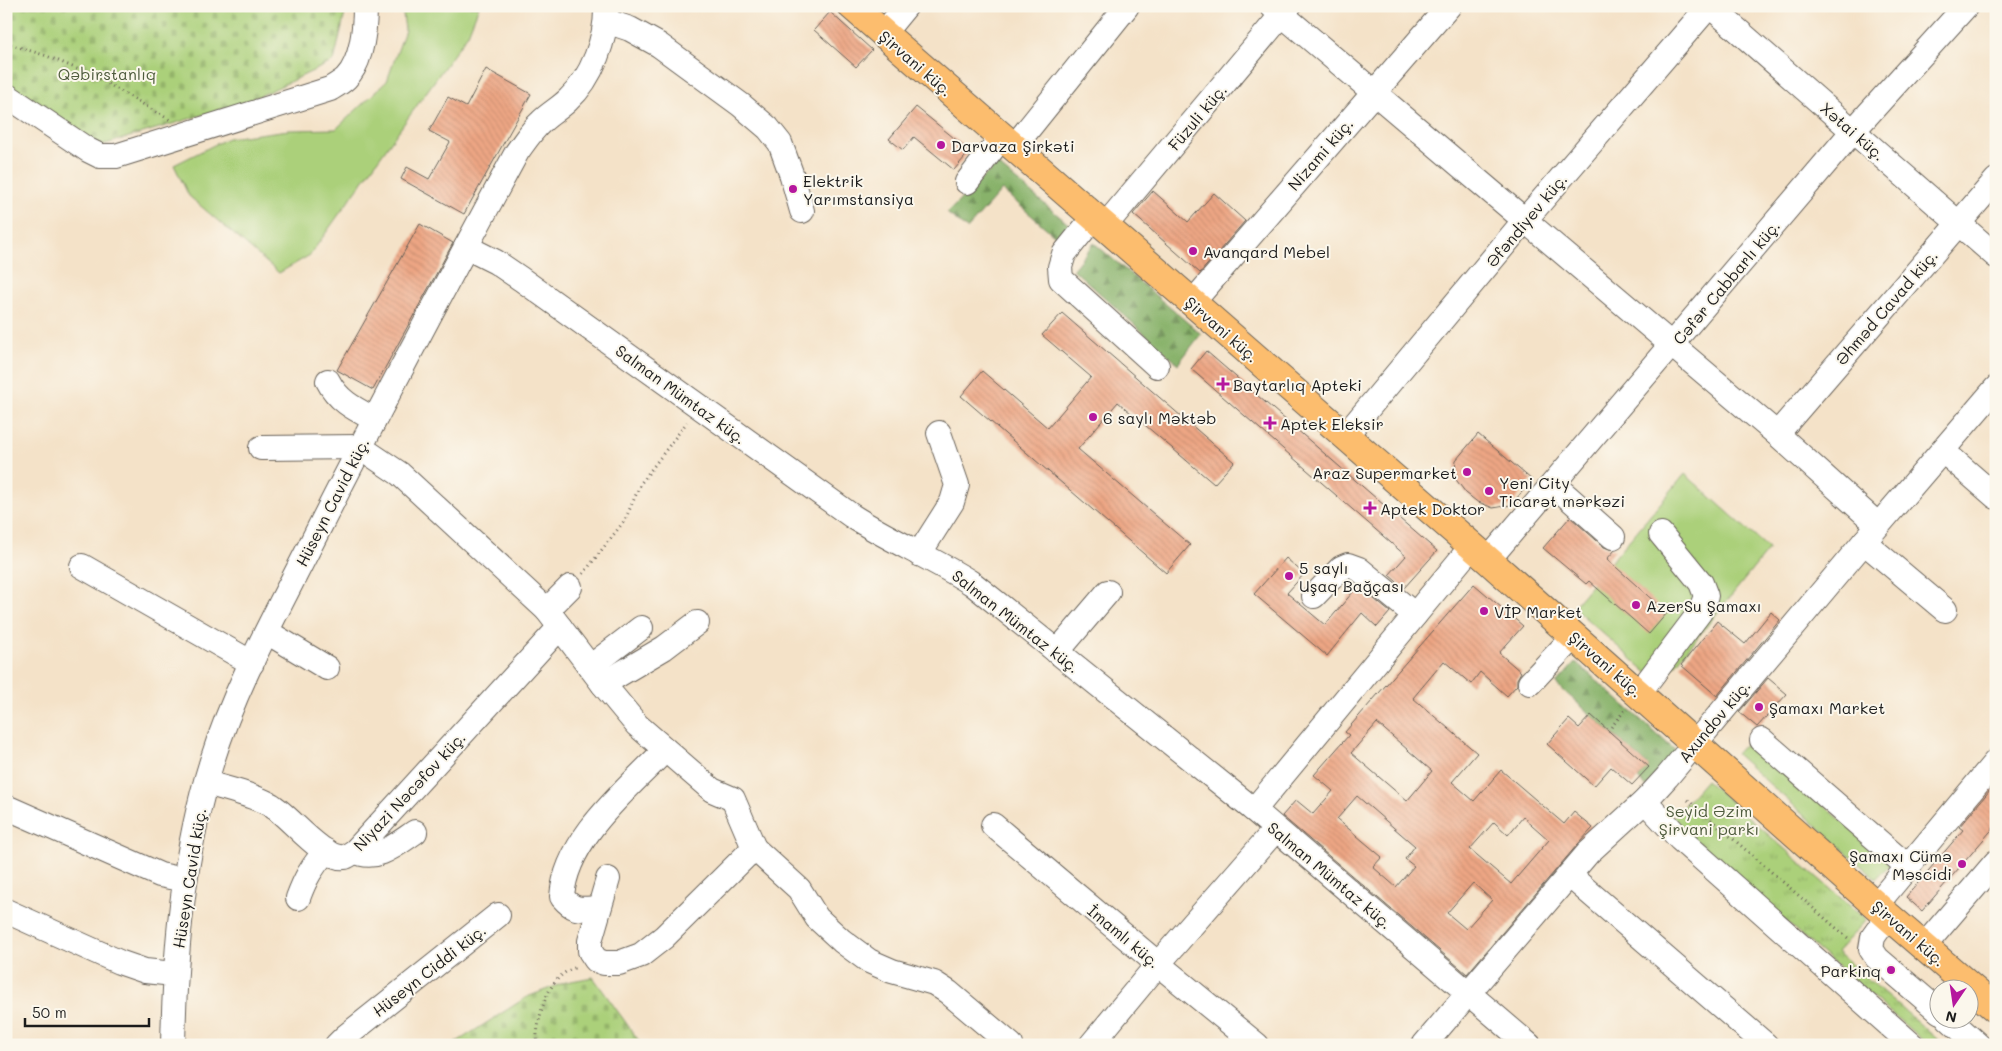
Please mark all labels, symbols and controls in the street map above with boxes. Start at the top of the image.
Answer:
street label: Şirvani küç. [875,25,957,101]
park label: Qəbirstanlıq [58,63,156,84]
street label: Füzuli küç. [1163,79,1231,155]
street label: Xətai küç. [1816,97,1890,165]
street label: Nizami küç. [1283,113,1357,195]
place label: Darvaza Şirkəti [951,135,1075,156]
marker: Darvaza Şirkəti [935,139,947,151]
street label: Əfəndiyev küç. [1481,169,1571,271]
place label: Elektrik Yarımstansiya [803,170,914,209]
marker: Elektrik Yarımstansiya [787,183,799,195]
street label: Cəfər Cabbarlı küç. [1668,216,1784,348]
place label: Avanqard Mebel [1203,241,1330,262]
marker: Avanqard Mebel [1187,245,1199,257]
street label: Əhməd Cavad küç. [1830,245,1942,369]
street label: Şirvani küç. [1181,291,1263,367]
street label: Salman Mümtaz küç. [612,340,750,448]
place label: Baytarlıq Apteki [1233,374,1362,395]
marker: Baytarlıq Apteki [1217,378,1229,390]
place label: 6 saylı Məktəb [1103,407,1216,428]
marker: 6 saylı Məktəb [1087,411,1099,423]
place label: Aptek Eleksir [1280,413,1384,434]
marker: Aptek Eleksir [1264,417,1276,429]
street label: Hüseyn Cavid küç. [291,434,373,570]
place label: Araz Supermarket [1312,462,1457,483]
marker: Araz Supermarket [1461,466,1473,478]
place label: Yeni City Ticarət mərkəzi [1499,472,1625,511]
marker: Yeni City Ticarət mərkəzi [1483,485,1495,497]
place label: Aptek Doktor [1380,498,1485,519]
marker: Aptek Doktor [1364,502,1376,514]
place label: 5 saylı Uşaq Bağçası [1299,557,1404,596]
street label: Salman Mümtaz küç. [948,565,1084,677]
marker: 5 saylı Uşaq Bağçası [1283,570,1295,582]
place label: AzerSu Şamaxı [1646,595,1762,616]
marker: AzerSu Şamaxı [1630,599,1642,611]
place label: VİP Market [1494,601,1582,622]
marker: VİP Market [1478,605,1490,617]
street label: Şirvani küç. [1565,626,1647,702]
street label: Axundov küç. [1673,675,1755,767]
place label: Şamaxı Market [1769,697,1885,718]
marker: Şamaxı Market [1753,701,1765,713]
street label: Niyazi Nəcəfov küç. [348,727,470,855]
park label: Seyid Əzim Şirvani parkı [1659,800,1759,839]
street label: Hüseyn Cavid küç. [168,806,210,950]
street label: Salman Mümtaz küç. [1263,817,1397,933]
place label: Şamaxı Cümə Məscidi [1849,845,1952,884]
marker: Şamaxı Cümə Məscidi [1956,858,1968,870]
street label: Şirvani küç. [1868,895,1950,971]
street label: İmamlı küç. [1084,900,1164,972]
street label: Hüseyn Ciddi küç. [368,919,490,1021]
place label: Parkinq [1821,960,1881,981]
marker: Parkinq [1885,964,1897,976]
north arrow [1930,978,1980,1028]
scale bar [25,996,149,1028]
text: 50 m [32,1002,67,1022]
text: N [1944,1007,1958,1028]

